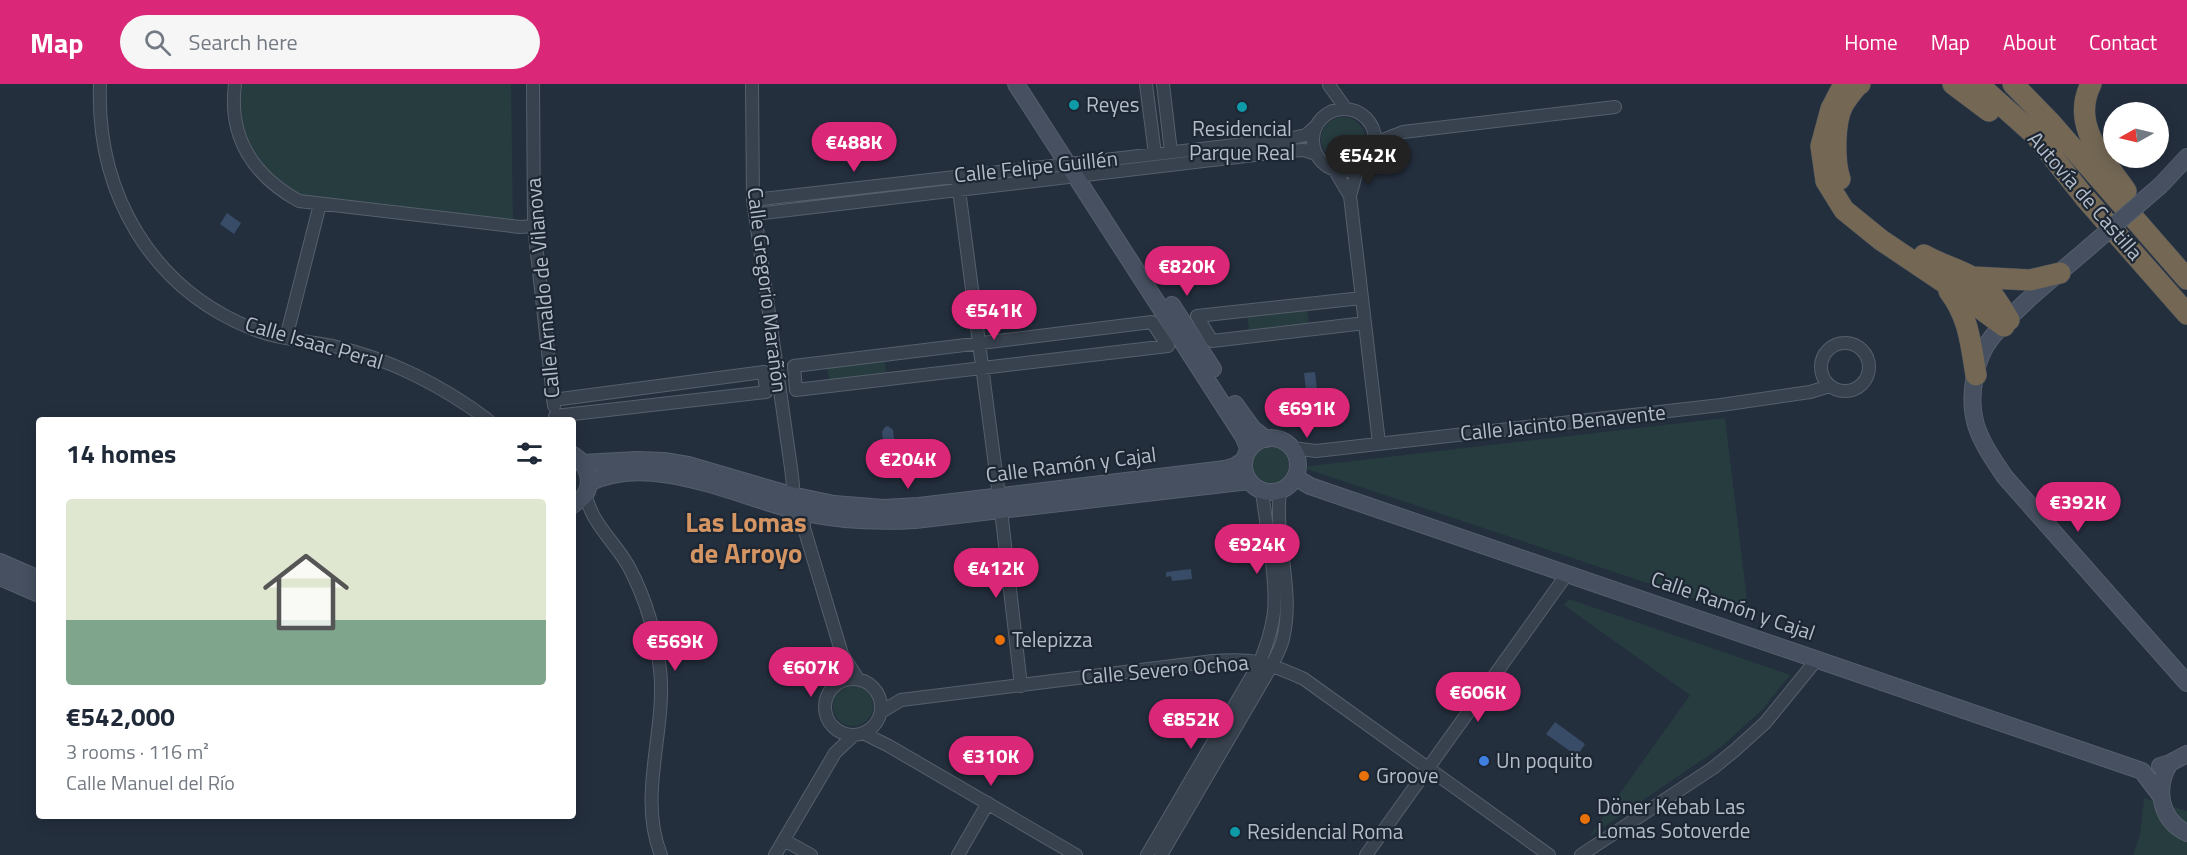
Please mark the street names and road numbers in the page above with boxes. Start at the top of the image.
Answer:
street label: Autovía de Castilla [2021,124,2151,267]
street label: Calle Felipe Guillén [953,142,1119,190]
street label: Calle Arnaldo de Vilanova [516,176,568,400]
street label: Calle Gregorio Marañón [740,185,796,394]
street label: Calle Isaac Peral [242,307,387,377]
street label: Calle Jacinto Benavente [1459,395,1667,449]
street label: Calle Ramón y Cajal [984,438,1158,490]
street label: Calle Ramón y Cajal [1647,562,1820,648]
street label: Calle Severo Ochoa [1080,646,1250,692]

